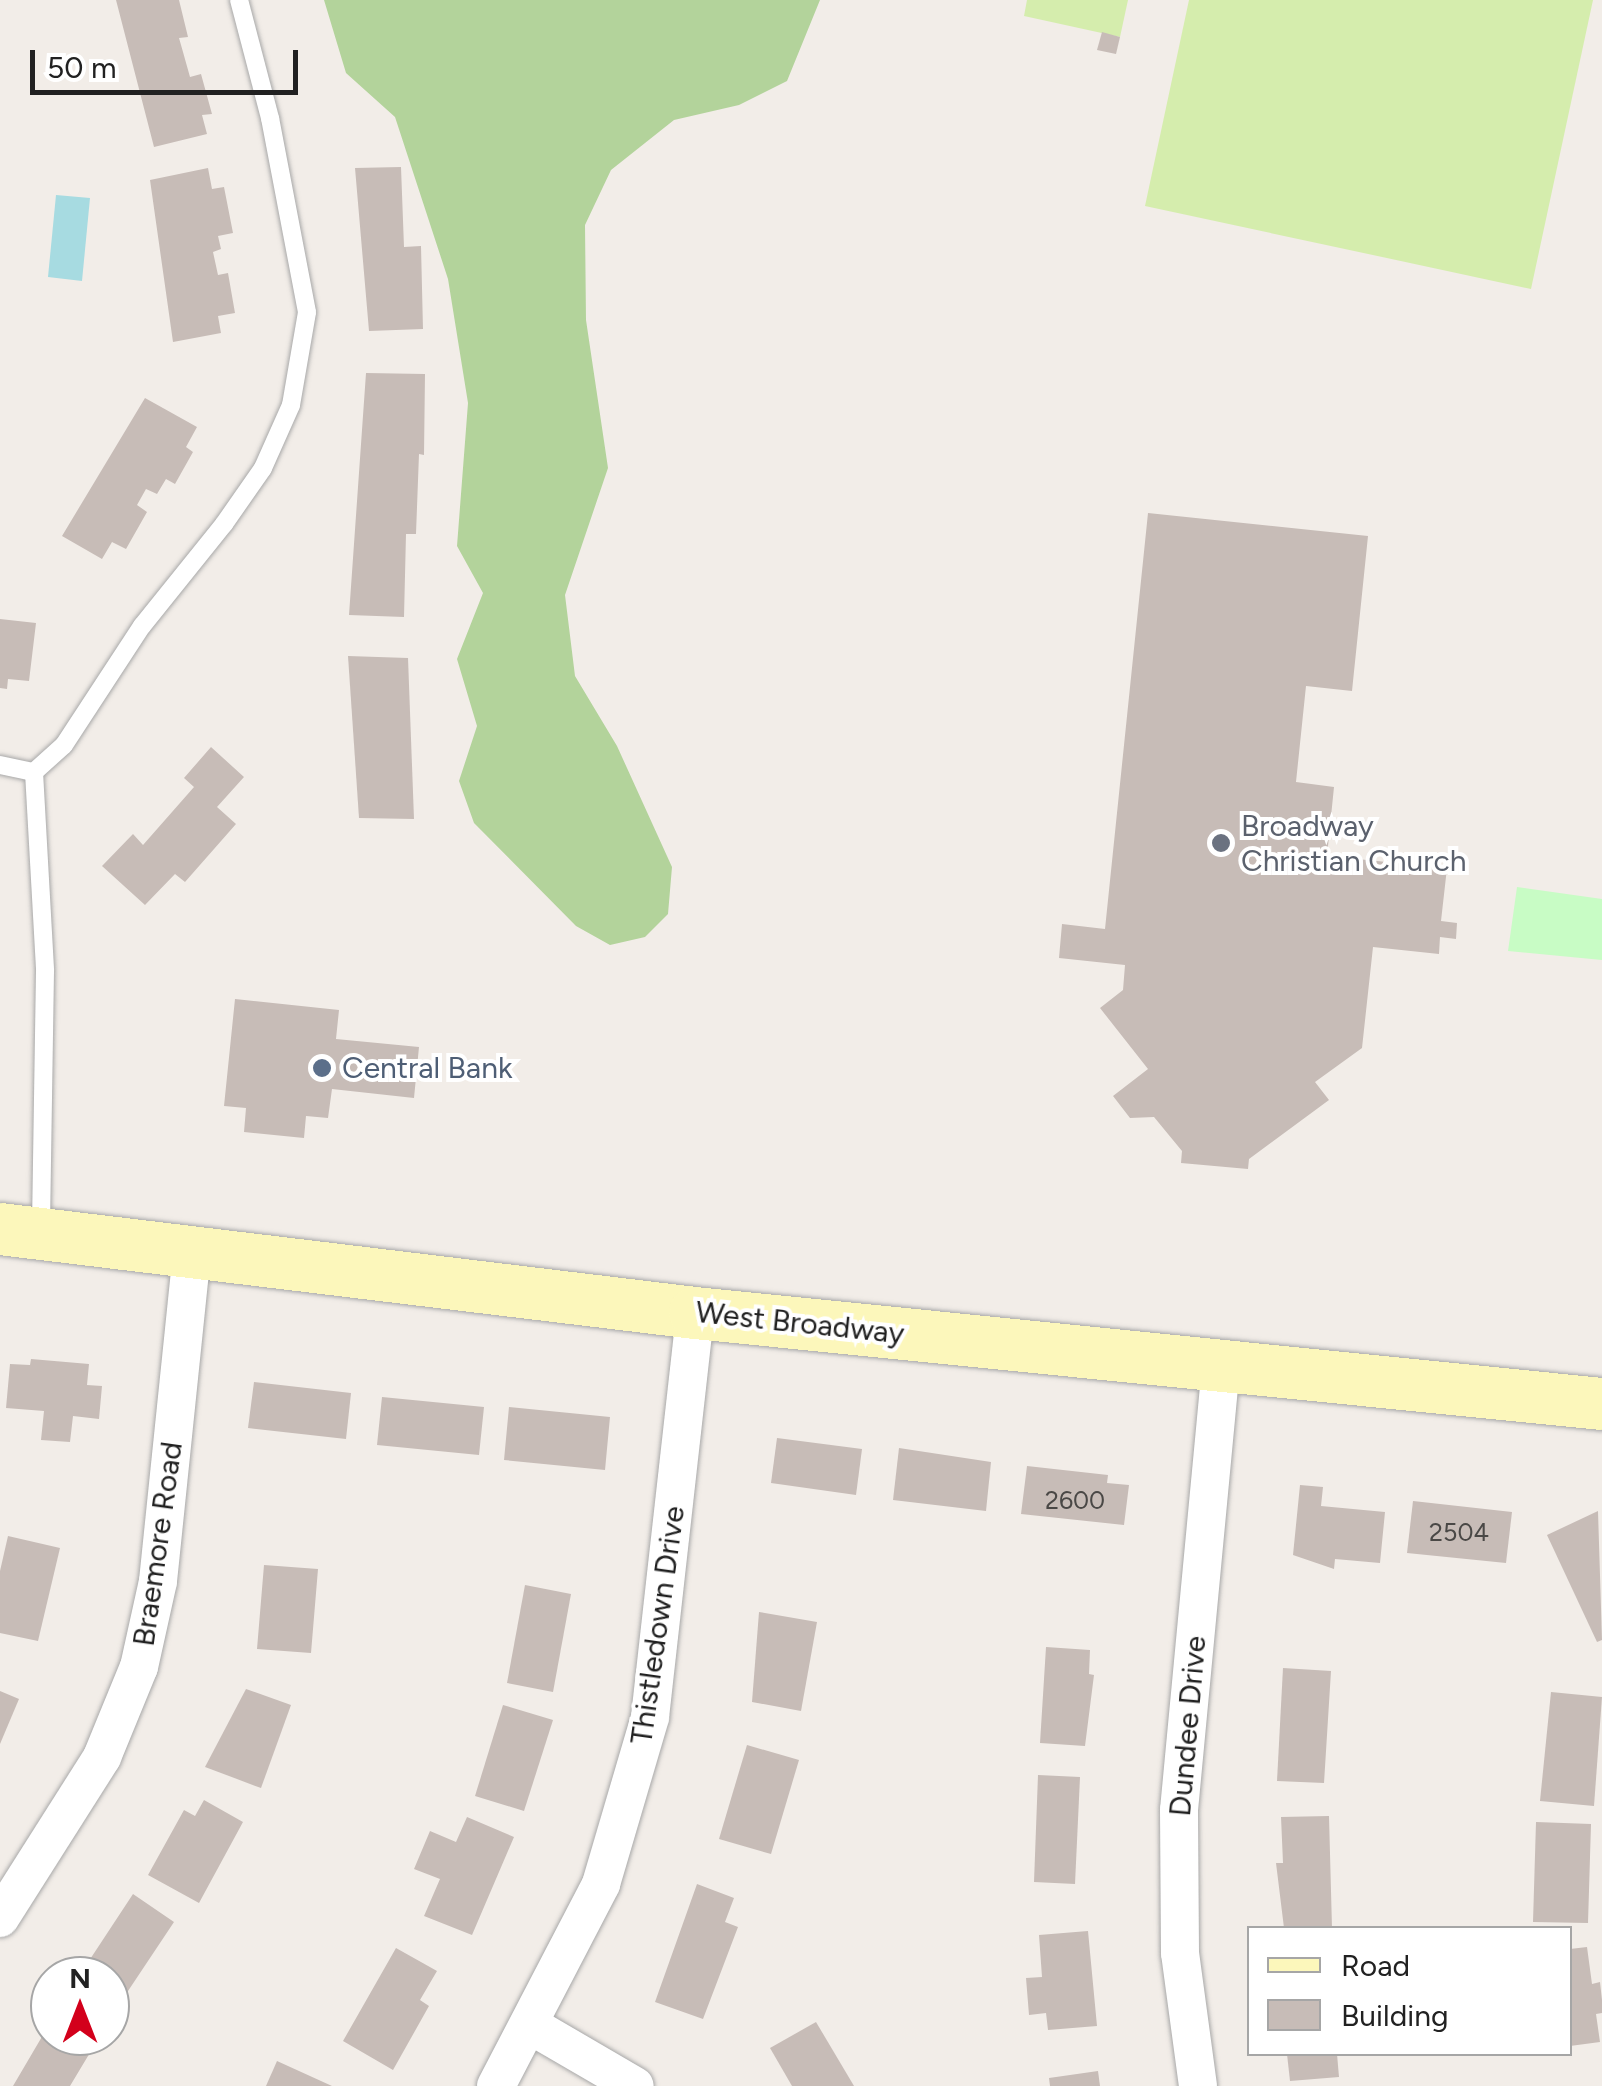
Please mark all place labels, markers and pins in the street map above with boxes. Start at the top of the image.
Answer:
place label: Broadway Christian Church [1241,808,1466,878]
marker: Broadway Christian Church [1210,832,1232,854]
place label: Central Bank [342,1050,512,1086]
marker: Central Bank [311,1057,333,1079]

